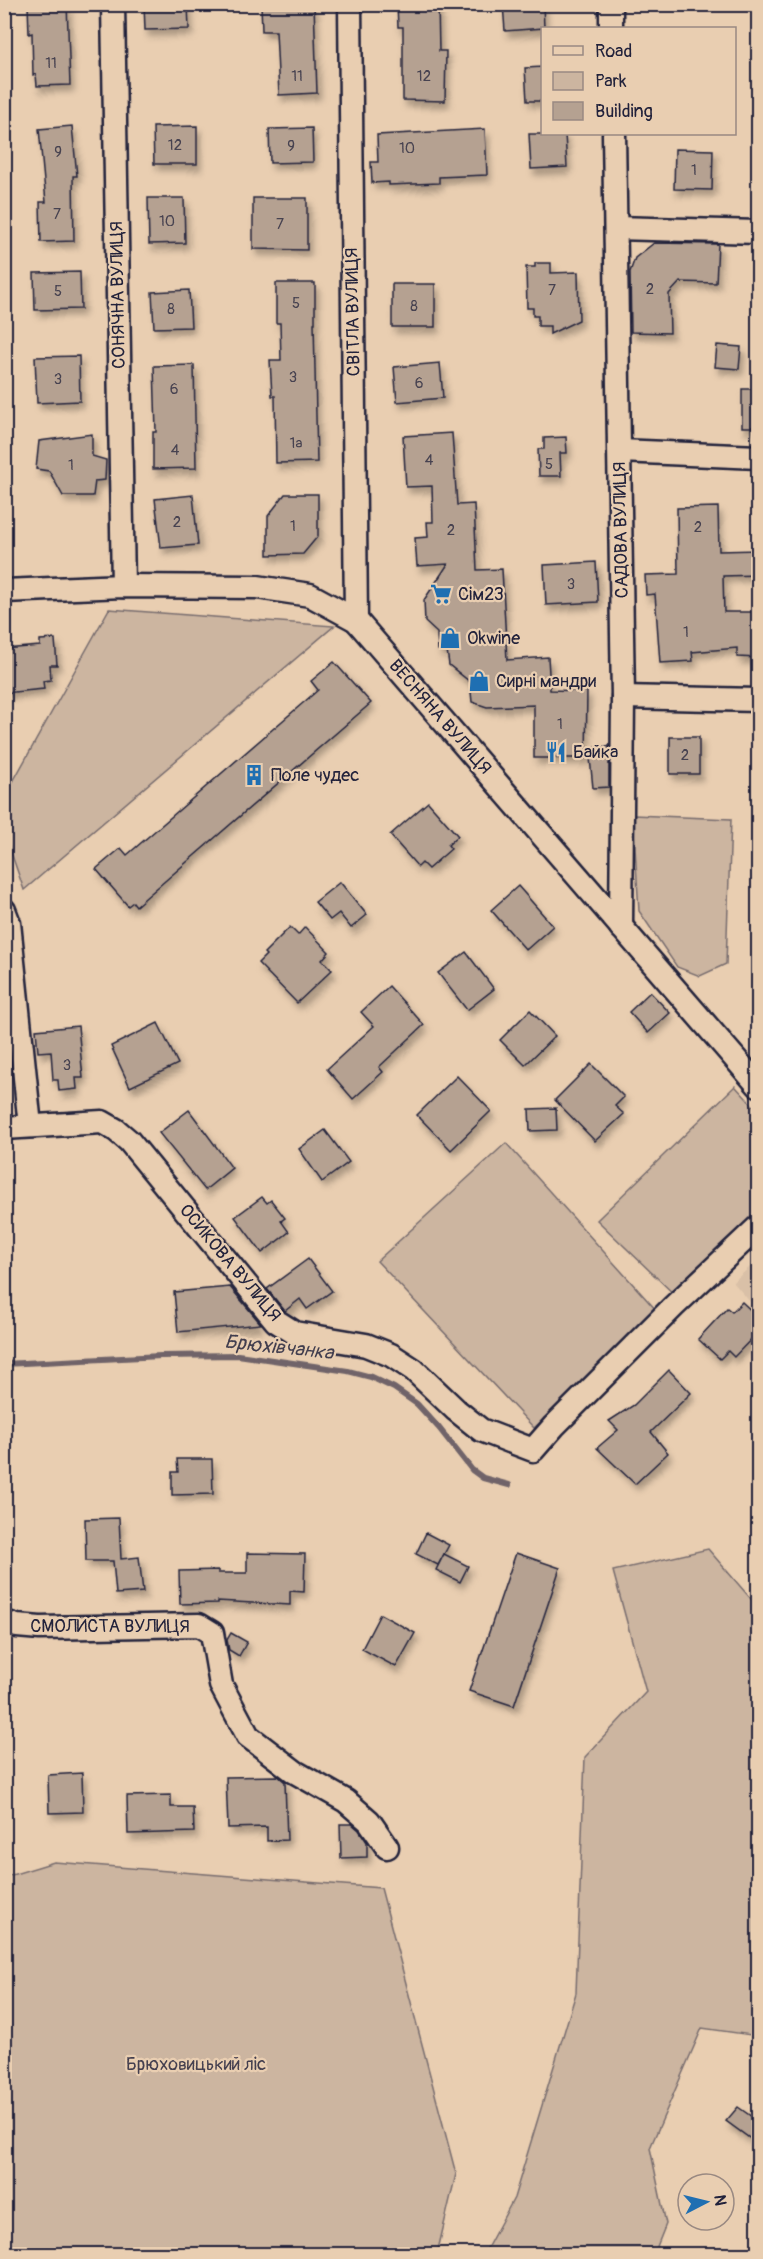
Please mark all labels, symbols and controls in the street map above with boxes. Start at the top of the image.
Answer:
legend [541,27,736,135]
text: Road [595,40,632,63]
house number: 11 [45,54,57,73]
house number: 11 [291,67,303,86]
house number: 12 [417,67,431,86]
text: Park [595,70,627,93]
text: Building [595,100,653,123]
house number: 12 [168,136,182,155]
house number: 9 [287,137,295,156]
house number: 10 [399,139,415,158]
house number: 9 [54,143,62,162]
house number: 1 [691,161,697,180]
house number: 7 [53,205,61,224]
house number: 10 [159,212,175,231]
house number: 7 [276,215,284,234]
street label: СОНЯЧНА ВУЛИЦЯ [105,221,131,369]
street label: СВІТЛА ВУЛИЦЯ [340,248,366,376]
house number: 2 [646,280,654,299]
house number: 7 [548,281,556,300]
house number: 5 [54,282,62,301]
house number: 5 [292,294,300,313]
house number: 8 [410,297,418,316]
house number: 8 [167,300,175,319]
house number: 3 [289,368,297,387]
house number: 3 [54,370,62,389]
house number: 6 [415,374,423,393]
house number: 6 [170,380,178,399]
house number: 1а [290,434,302,453]
house number: 4 [171,441,180,460]
house number: 4 [425,451,434,470]
house number: 5 [545,455,553,474]
house number: 1 [68,456,74,475]
street label: САДОВА ВУЛИЦЯ [608,462,634,598]
house number: 2 [173,513,181,532]
house number: 1 [290,517,296,536]
house number: 2 [694,518,702,537]
house number: 2 [447,521,455,540]
house number: 3 [567,575,575,594]
supermarket icon: Сім23 [429,582,453,606]
place label: Сім23 [458,583,504,606]
house number: 1 [683,623,689,642]
shop icon: Okwine [438,626,462,650]
place label: Okwine [467,627,520,650]
street label: ВЕСНЯНА ВУЛИЦЯ [384,655,496,779]
shop icon: Сирні мандри [467,669,491,693]
place label: Сирні мандри [496,670,596,693]
house number: 1 [557,715,563,734]
restaurant icon: Байка [544,740,568,764]
place label: Байка [573,741,618,764]
house number: 2 [681,746,689,765]
building icon: Поле чудес [242,763,266,787]
place label: Поле чудес [271,764,359,787]
house number: 3 [63,1056,71,1075]
street label: ОСИКОВА ВУЛИЦЯ [174,1199,286,1327]
water label: Брюхівчанка [223,1329,336,1365]
street label: СМОЛИСТА ВУЛИЦЯ [30,1615,190,1638]
park label: Брюховицький ліс [126,2053,266,2076]
north arrow [676,2172,736,2232]
text: N [709,2194,731,2207]

